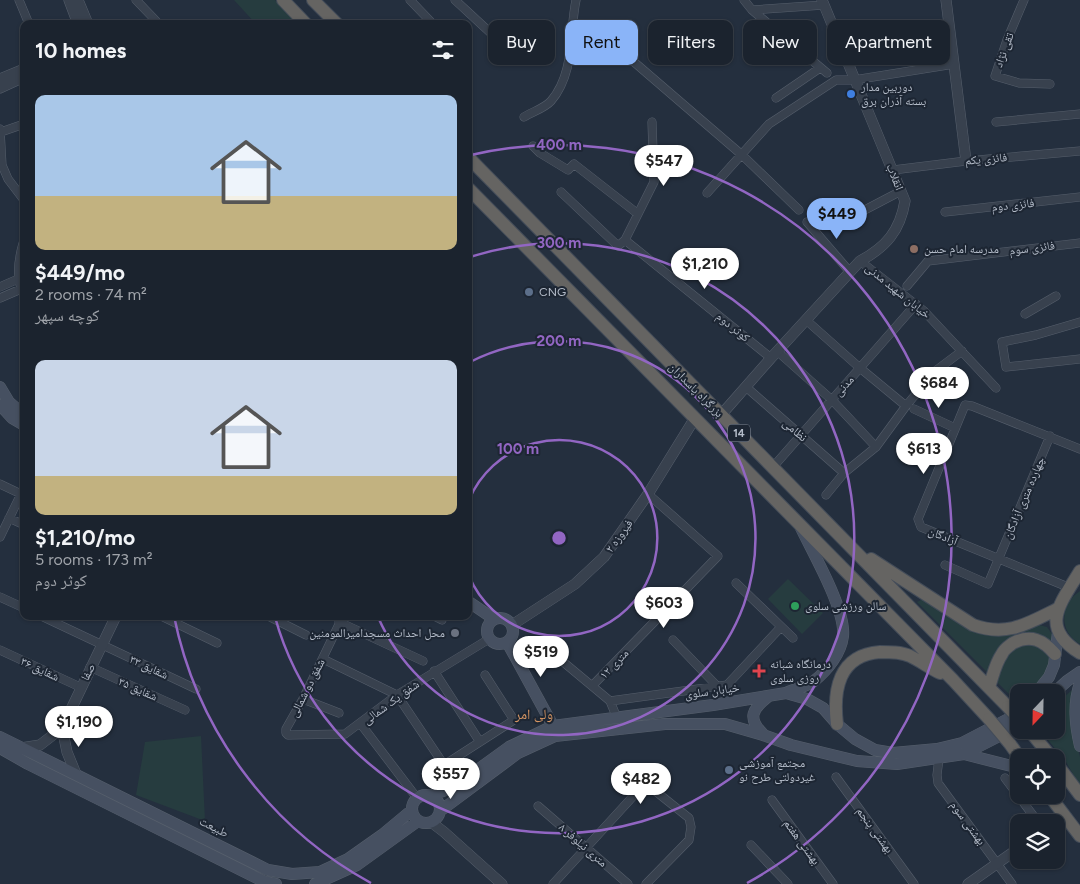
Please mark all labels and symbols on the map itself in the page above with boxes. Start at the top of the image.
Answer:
street label: تقی نژاد [991,30,1017,69]
place label: دوربین مدار بسته آذران برق [860,80,926,108]
marker: دوربین مدار بسته آذران برق [845,88,857,100]
text: 400 m [536,136,582,154]
pin: $547 [634,144,694,187]
street label: فائزی یکم [964,150,1008,169]
street label: انقلاب [883,162,907,193]
street label: فائزی دوم [991,196,1035,215]
pin: $449 [807,198,867,240]
text: 300 m [537,234,581,252]
street label: فائزی سوم [1008,238,1056,259]
place label: مدرسه امام حسن [924,242,999,257]
marker: مدرسه امام حسن [908,243,920,255]
pin: $1,210 [664,248,746,290]
street label: خیابان شهید مدنی [862,261,934,322]
place label: CNG [539,285,566,299]
marker: CNG [523,286,535,298]
street label: کوثر دوم [713,309,753,345]
text: 200 m [537,332,581,350]
street label: بزرگراه پاسداران [666,360,726,420]
pin: $684 [909,366,969,409]
street label: مدنی [831,373,857,399]
street label: نظامی [780,416,810,444]
road number: 14 [728,424,750,442]
pin: $613 [894,432,954,475]
text: 100 m [497,440,539,458]
street label: چهارده متری آزادگان [1000,454,1048,541]
street label: فیروزه ٢ [602,517,636,555]
street label: آزادگان [926,524,961,549]
centre of rings [550,529,568,547]
pin: $603 [634,586,694,629]
place label: سالن ورزشی سلوی [805,599,886,613]
marker: سالن ورزشی سلوی [789,600,801,612]
place label: محل احداث مسجدامیرالمومنین [309,626,445,640]
marker: محل احداث مسجدامیرالمومنین [449,627,461,639]
pin: $519 [511,636,571,678]
street label: ۱۲ متری [597,646,631,682]
street label: شقایق ۳۳ [127,652,171,682]
street label: شقایق ۳۶ [18,654,62,684]
street label: شفق دو شمالی [286,656,328,719]
place label: درمانگاه شبانه روزی سلوی [770,657,831,685]
street label: صفا [78,661,98,683]
marker: درمانگاه شبانه روزی سلوی [752,664,766,678]
street label: شقایق ۳۵ [116,674,160,704]
street label: شفق یک شمالی [360,677,422,727]
street label: خیابان سلوی [684,680,741,702]
north arrow [1010,684,1065,739]
pin: $1,190 [38,706,120,748]
district label: ولی امر [514,706,553,723]
place label: مجتمع آموزشی غیردولتی طرح نو [739,756,815,784]
pin: $557 [421,758,481,800]
pin: $482 [611,762,671,805]
marker: مجتمع آموزشی غیردولتی طرح نو [723,764,735,776]
street label: بهشتی سوم [947,798,989,848]
street label: بهشتی پنجم [853,804,896,856]
street label: طبیعت [197,814,231,841]
street label: بهشتی هفتم [780,817,823,868]
street label: ۸ متری نیلوفر [556,820,610,870]

